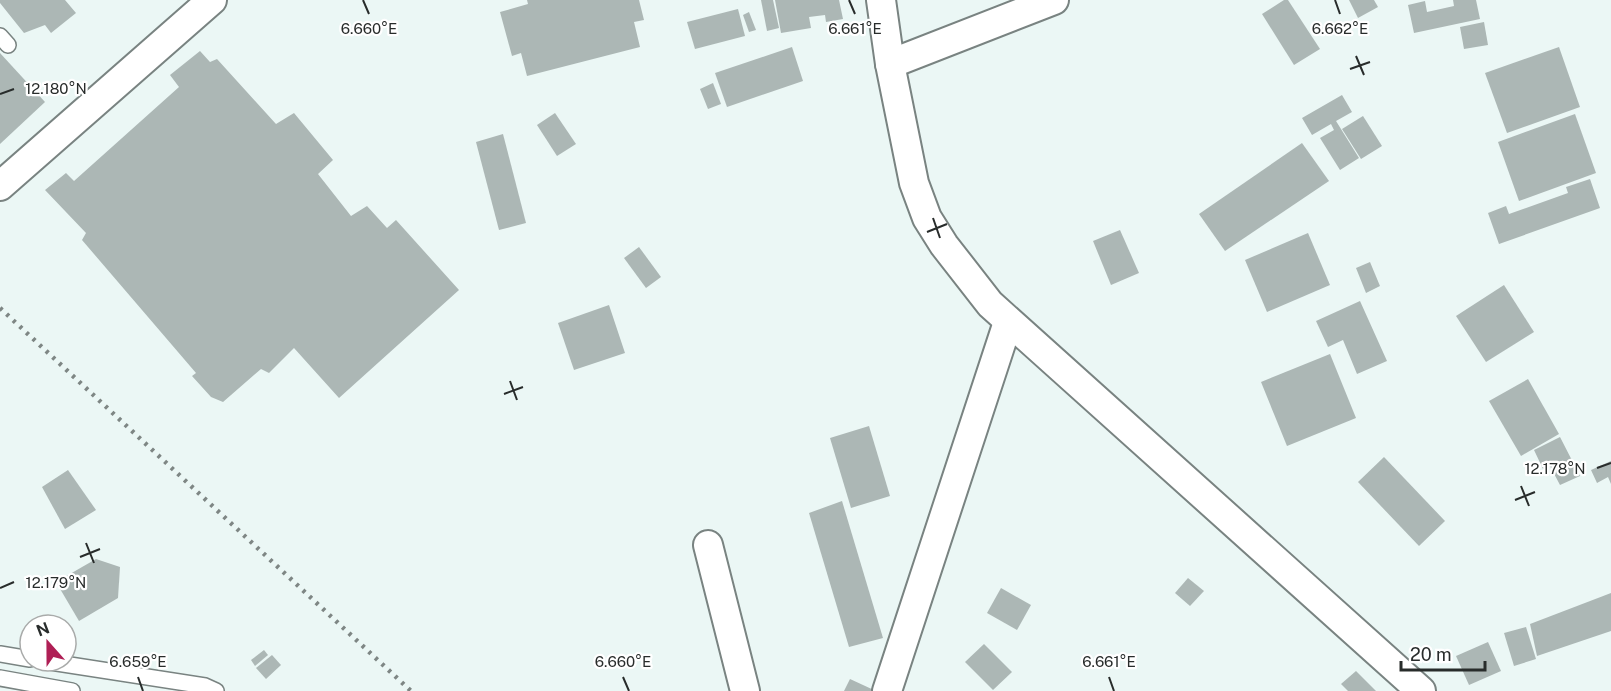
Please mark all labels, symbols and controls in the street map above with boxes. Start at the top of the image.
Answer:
text: 6.660°E [341,20,397,37]
text: 6.661°E [828,20,882,37]
text: 6.662°E [1312,20,1368,37]
text: 12.180°N [25,80,87,97]
text: 12.178°N [1524,460,1586,477]
text: 12.179°N [26,574,86,591]
north arrow [18,613,78,673]
text: N [34,618,52,641]
scale bar [1401,634,1485,672]
text: 20 m [1410,644,1452,665]
text: 6.659°E [109,653,167,670]
text: 6.660°E [595,653,651,670]
text: 6.661°E [1082,653,1136,670]

